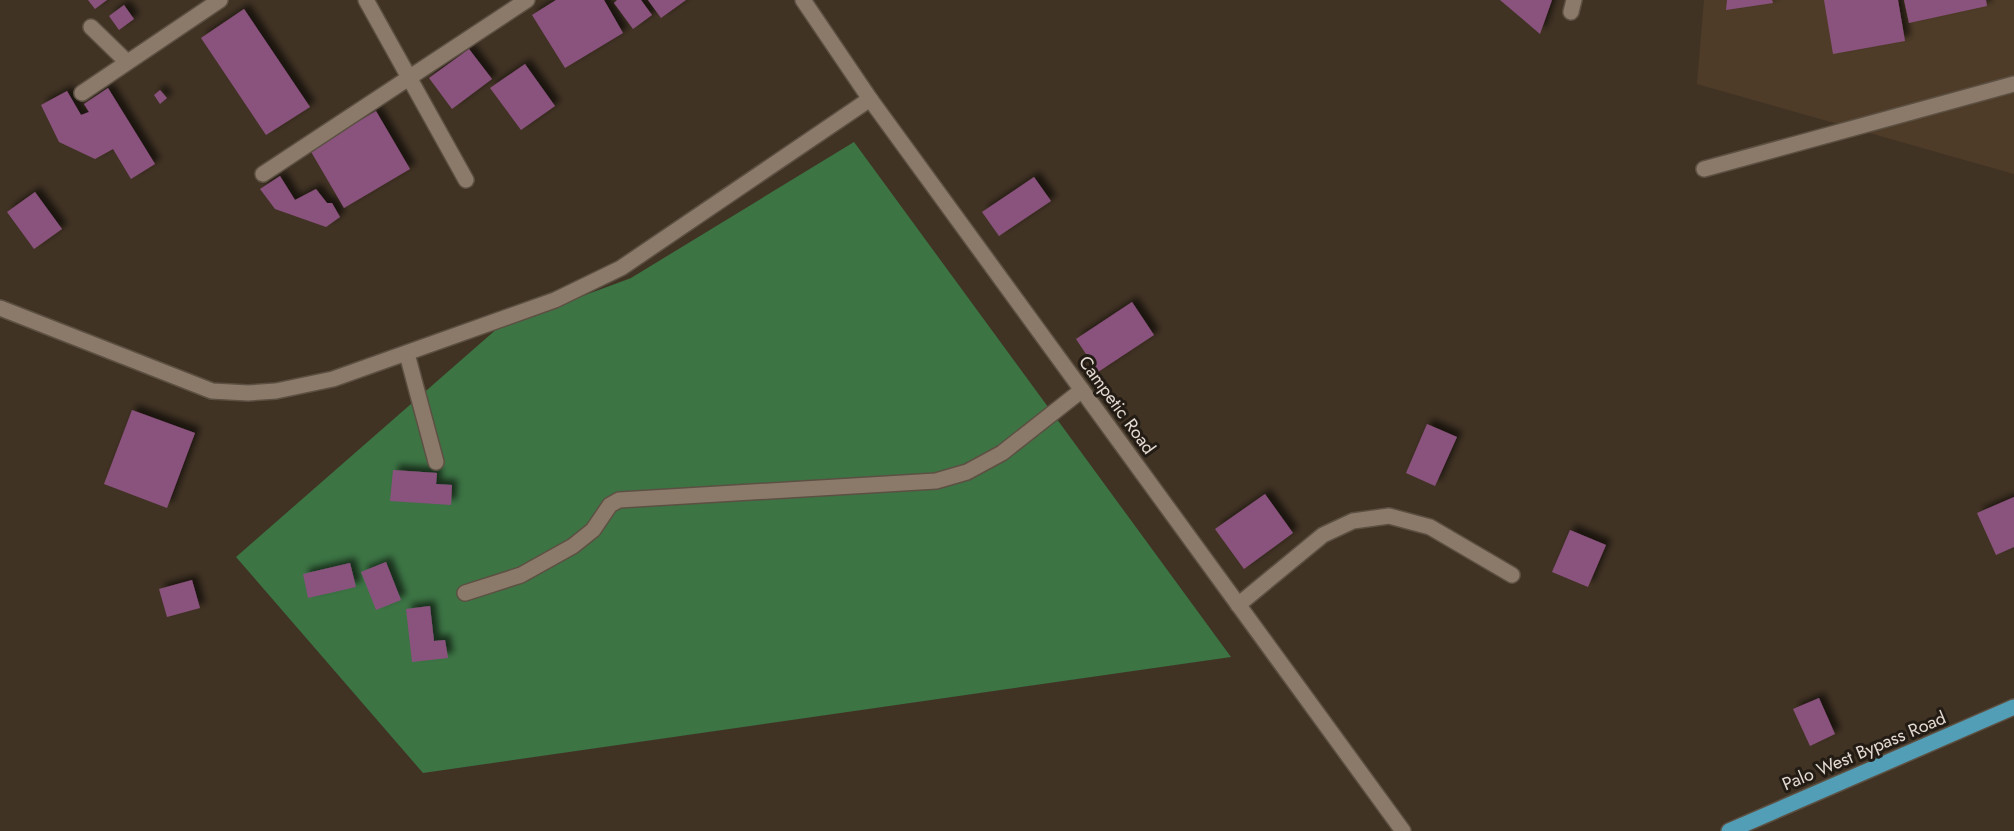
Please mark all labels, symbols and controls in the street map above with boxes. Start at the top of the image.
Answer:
street label: Campetic Road [1072,350,1162,460]
street label: Palo West Bypass Road [1778,705,1950,797]

